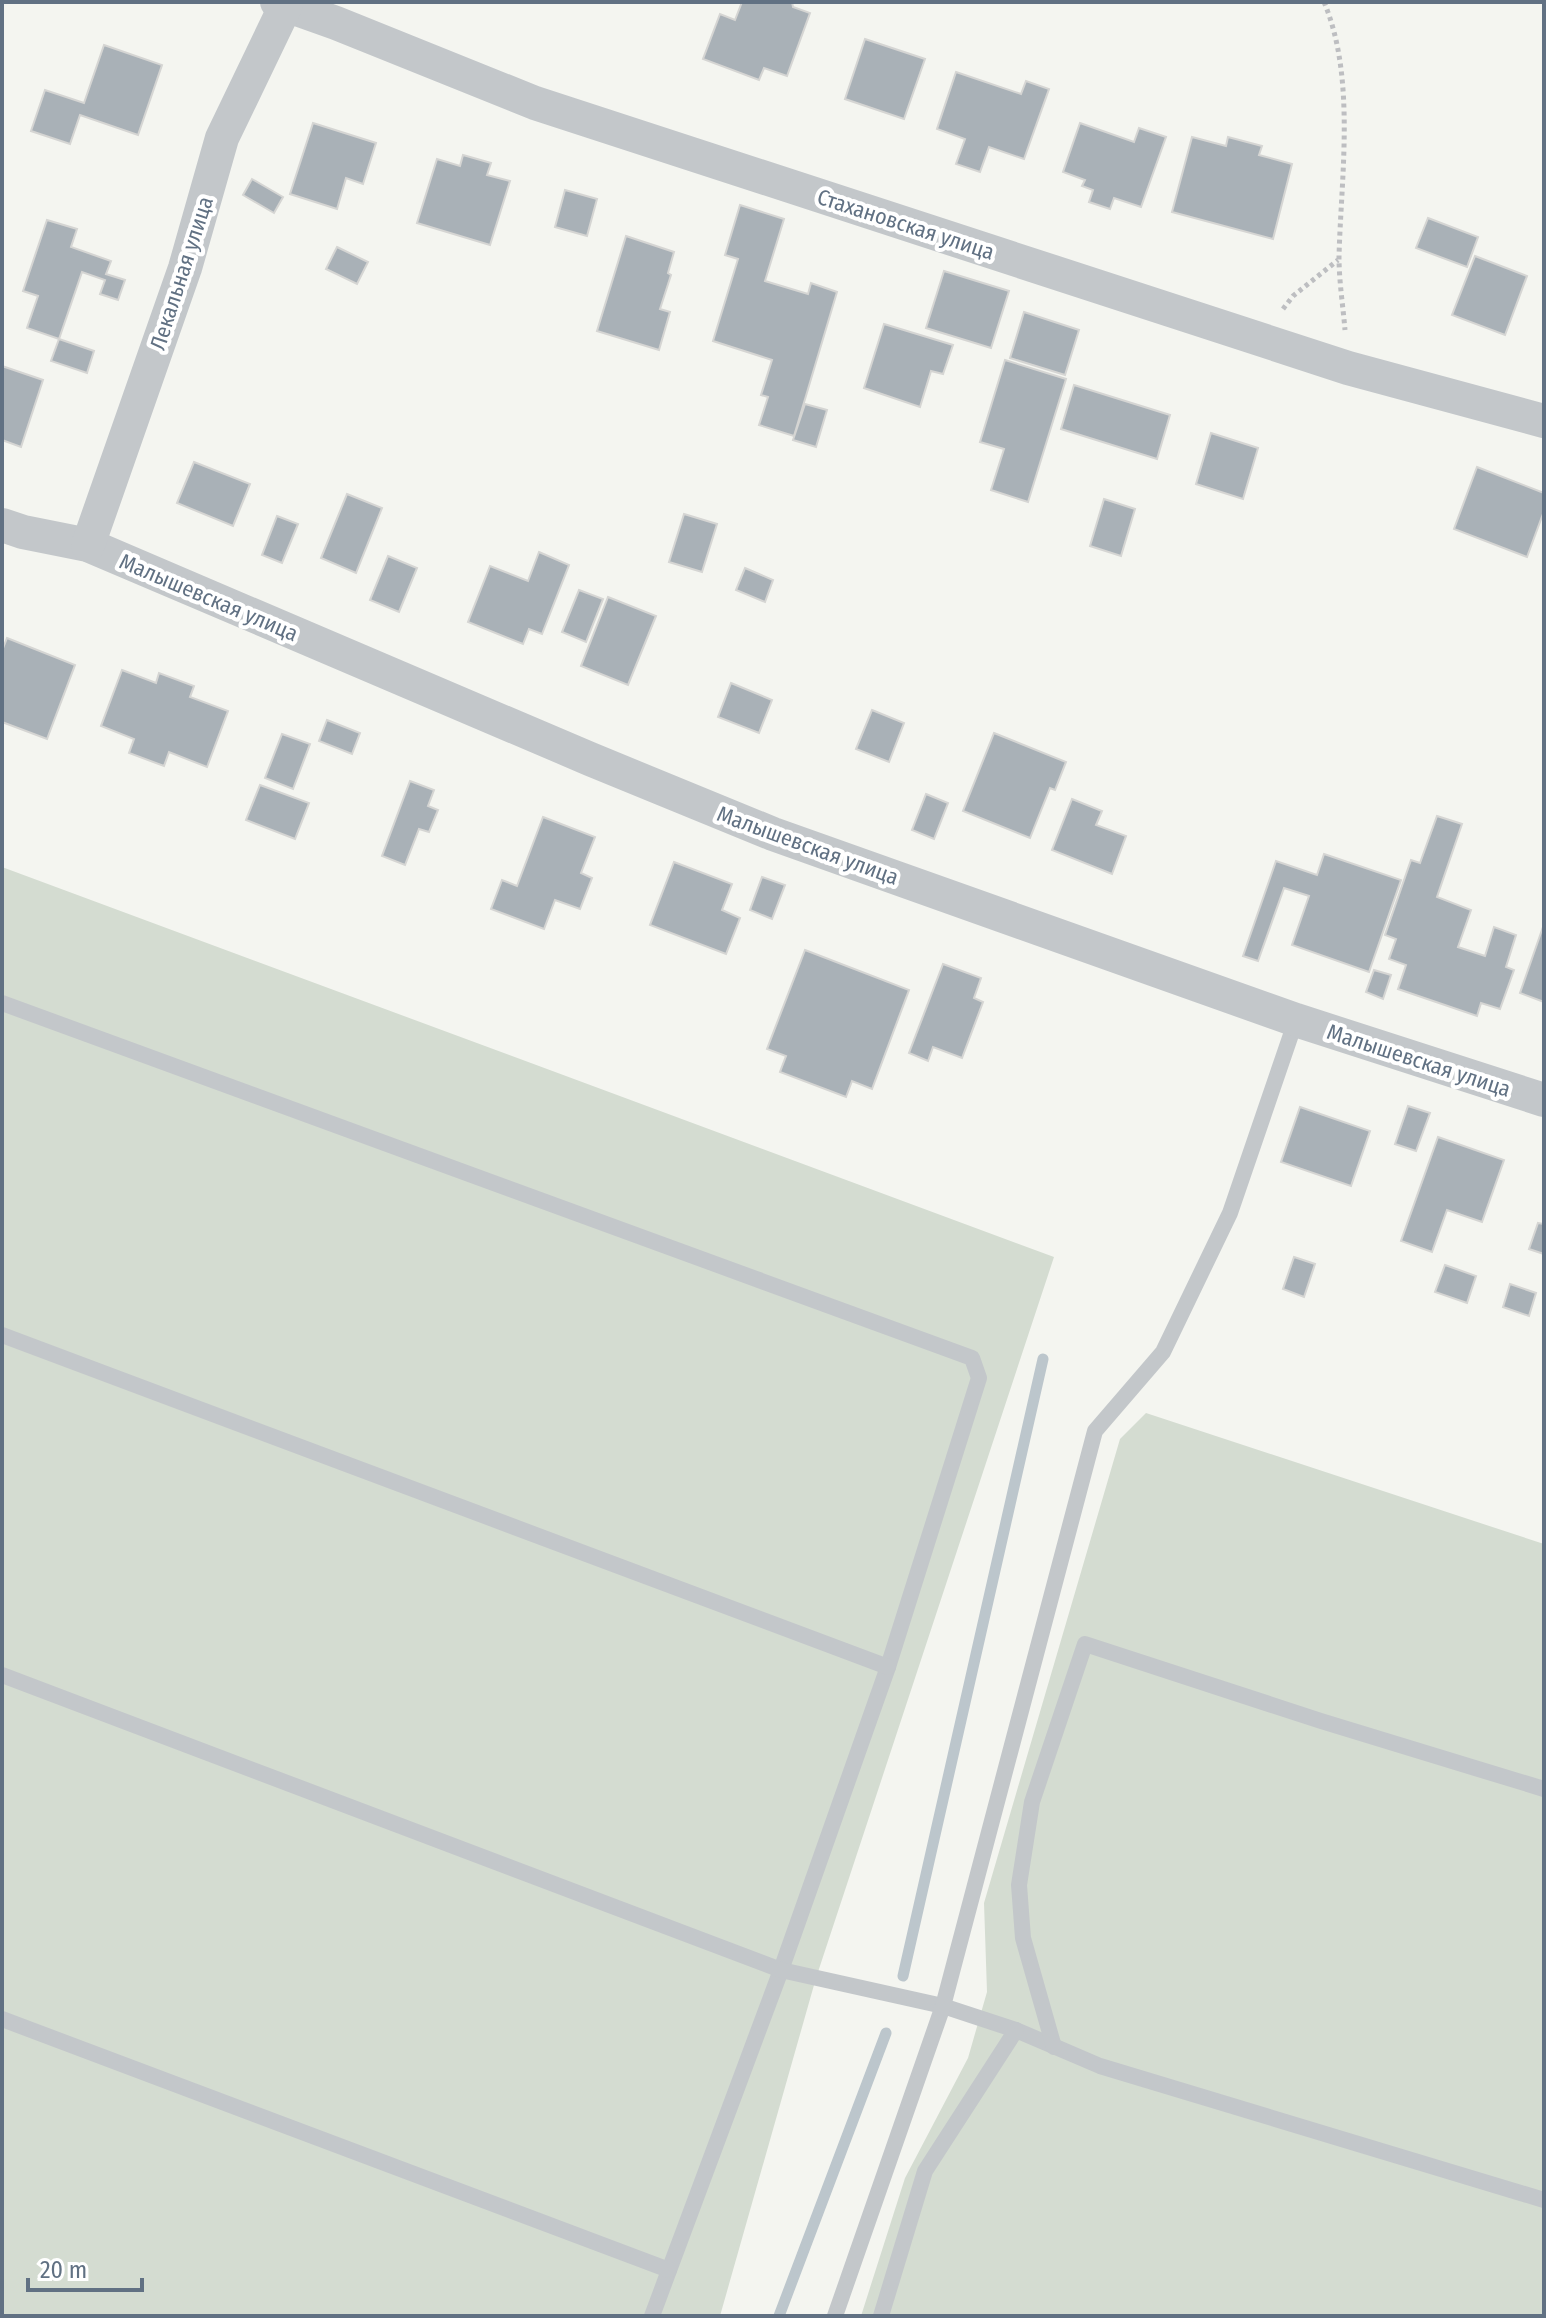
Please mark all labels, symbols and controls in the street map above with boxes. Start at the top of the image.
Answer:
street label: Стахановская улица [814,183,998,266]
street label: Лекальная улица [144,193,219,353]
street label: Малышевская улица [115,548,302,647]
street label: Малышевская улица [713,800,902,891]
street label: Малышевская улица [1324,1018,1514,1103]
scale bar [28,2242,142,2292]
text: 20 m [40,2256,87,2284]

